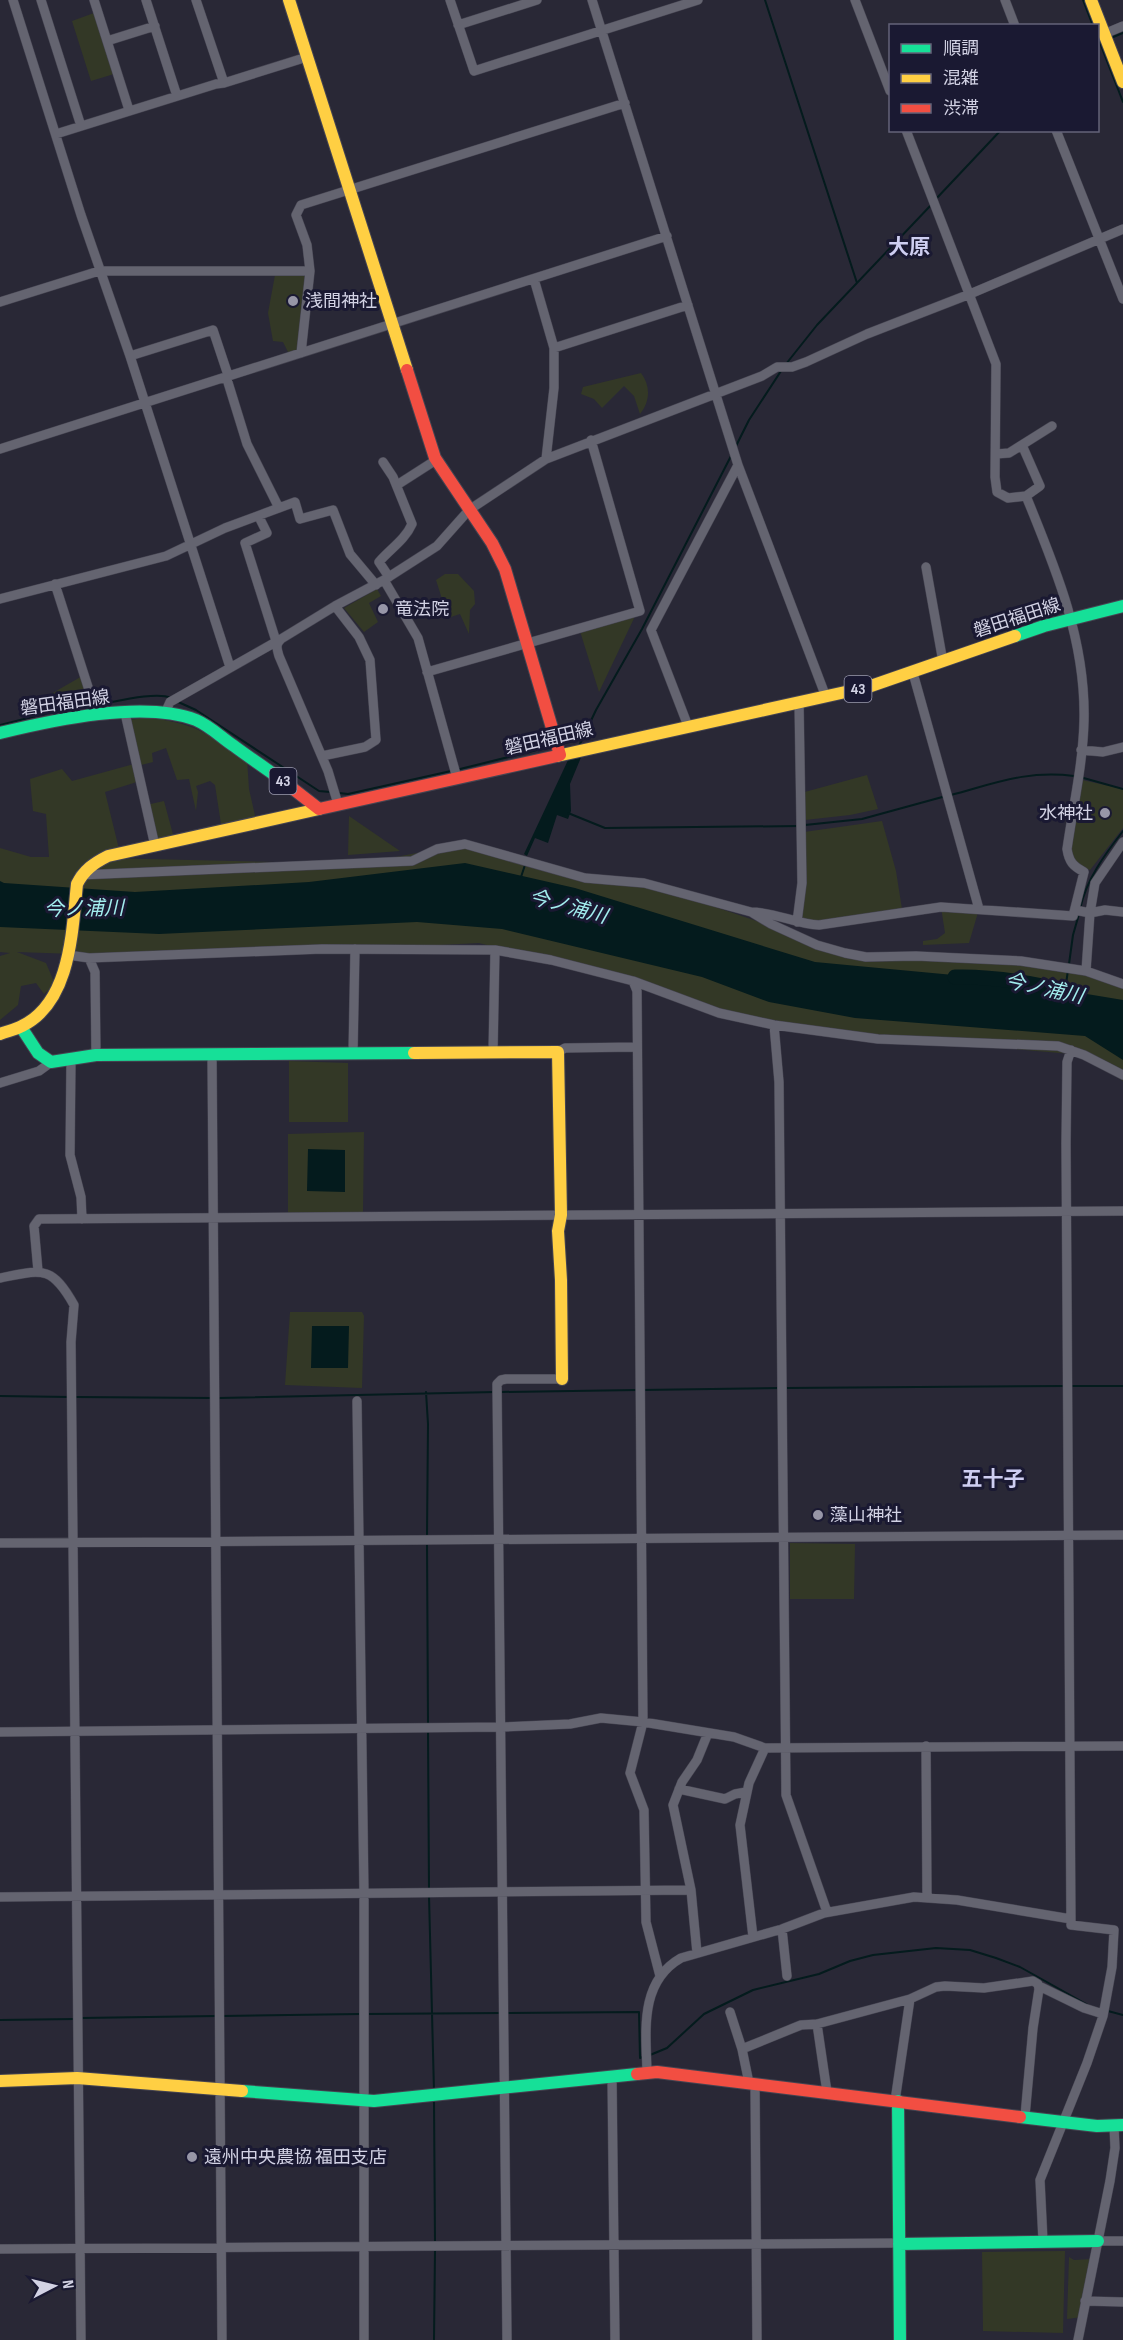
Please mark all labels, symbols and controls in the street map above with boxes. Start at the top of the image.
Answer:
legend [889,24,1099,132]
text: 順調 [943,38,979,59]
text: 混雑 [943,68,979,89]
text: 渋滞 [943,98,979,119]
district label: 大原 [888,235,930,260]
place label: 浅間神社 [305,291,377,312]
marker: 浅間神社 [286,294,300,308]
street label: 磐田福田線 [971,594,1063,642]
place label: 竜法院 [395,599,449,620]
marker: 竜法院 [376,602,390,616]
road number: 43 [844,676,872,702]
street label: 磐田福田線 [19,686,111,720]
street label: 磐田福田線 [503,719,595,759]
road number: 43 [270,768,296,794]
place label: 水神社 [1039,803,1093,824]
marker: 水神社 [1098,806,1112,820]
water label: 今ノ浦川 [526,885,612,929]
water label: 今ノ浦川 [44,896,126,922]
water label: 今ノ浦川 [1002,969,1088,1009]
district label: 五十子 [962,1467,1025,1492]
place label: 藻山神社 [830,1505,902,1526]
marker: 藻山神社 [811,1508,825,1522]
place label: 遠州中央農協 福田支店 [204,2147,387,2168]
marker: 遠州中央農協 福田支店 [185,2150,199,2164]
north arrow [24,2256,84,2316]
text: N [57,2279,77,2290]

